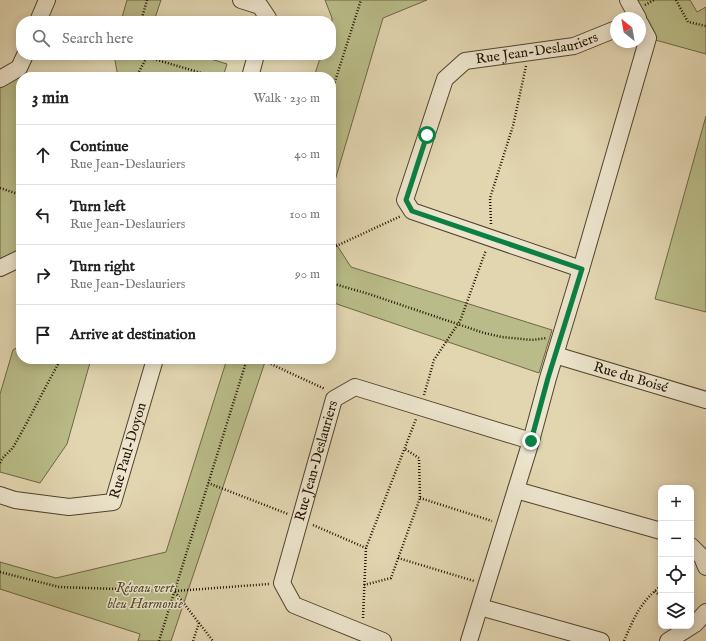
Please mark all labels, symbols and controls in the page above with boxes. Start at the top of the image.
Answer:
north arrow [610,12,646,48]
search box [16,16,336,60]
icon: search [30,27,52,49]
street label: Rue Jean-Deslauriers [474,28,601,68]
text: Search here [62,29,133,48]
text: 3 min [32,88,69,109]
text: Walk · 230 m [254,90,320,107]
route start [418,126,436,144]
text: Continue [70,137,128,156]
icon: ahead [32,144,54,166]
text: 40 m [294,146,320,163]
text: Rue Jean-Deslauriers [70,156,185,173]
text: Turn left [70,197,126,216]
icon: left [32,204,54,226]
text: 100 m [290,206,320,223]
text: Rue Jean-Deslauriers [70,216,185,233]
text: Turn right [70,257,135,276]
icon: right [32,264,54,286]
text: 90 m [295,266,320,283]
text: Rue Jean-Deslauriers [70,276,185,293]
icon: arrive [32,324,54,346]
text: Arrive at destination [70,325,196,344]
street label: Rue du Boisé [591,358,671,397]
street label: Rue Jean-Deslauriers [291,398,342,523]
street label: Rue Paul-Doyon [105,400,151,501]
route end [522,432,540,450]
map controls [658,485,694,629]
button: + [658,485,694,521]
button: − [658,521,694,557]
button: locate [658,557,694,593]
park label: Réseau vert bleu Harmonie [107,579,183,613]
button: layers [658,593,694,629]

